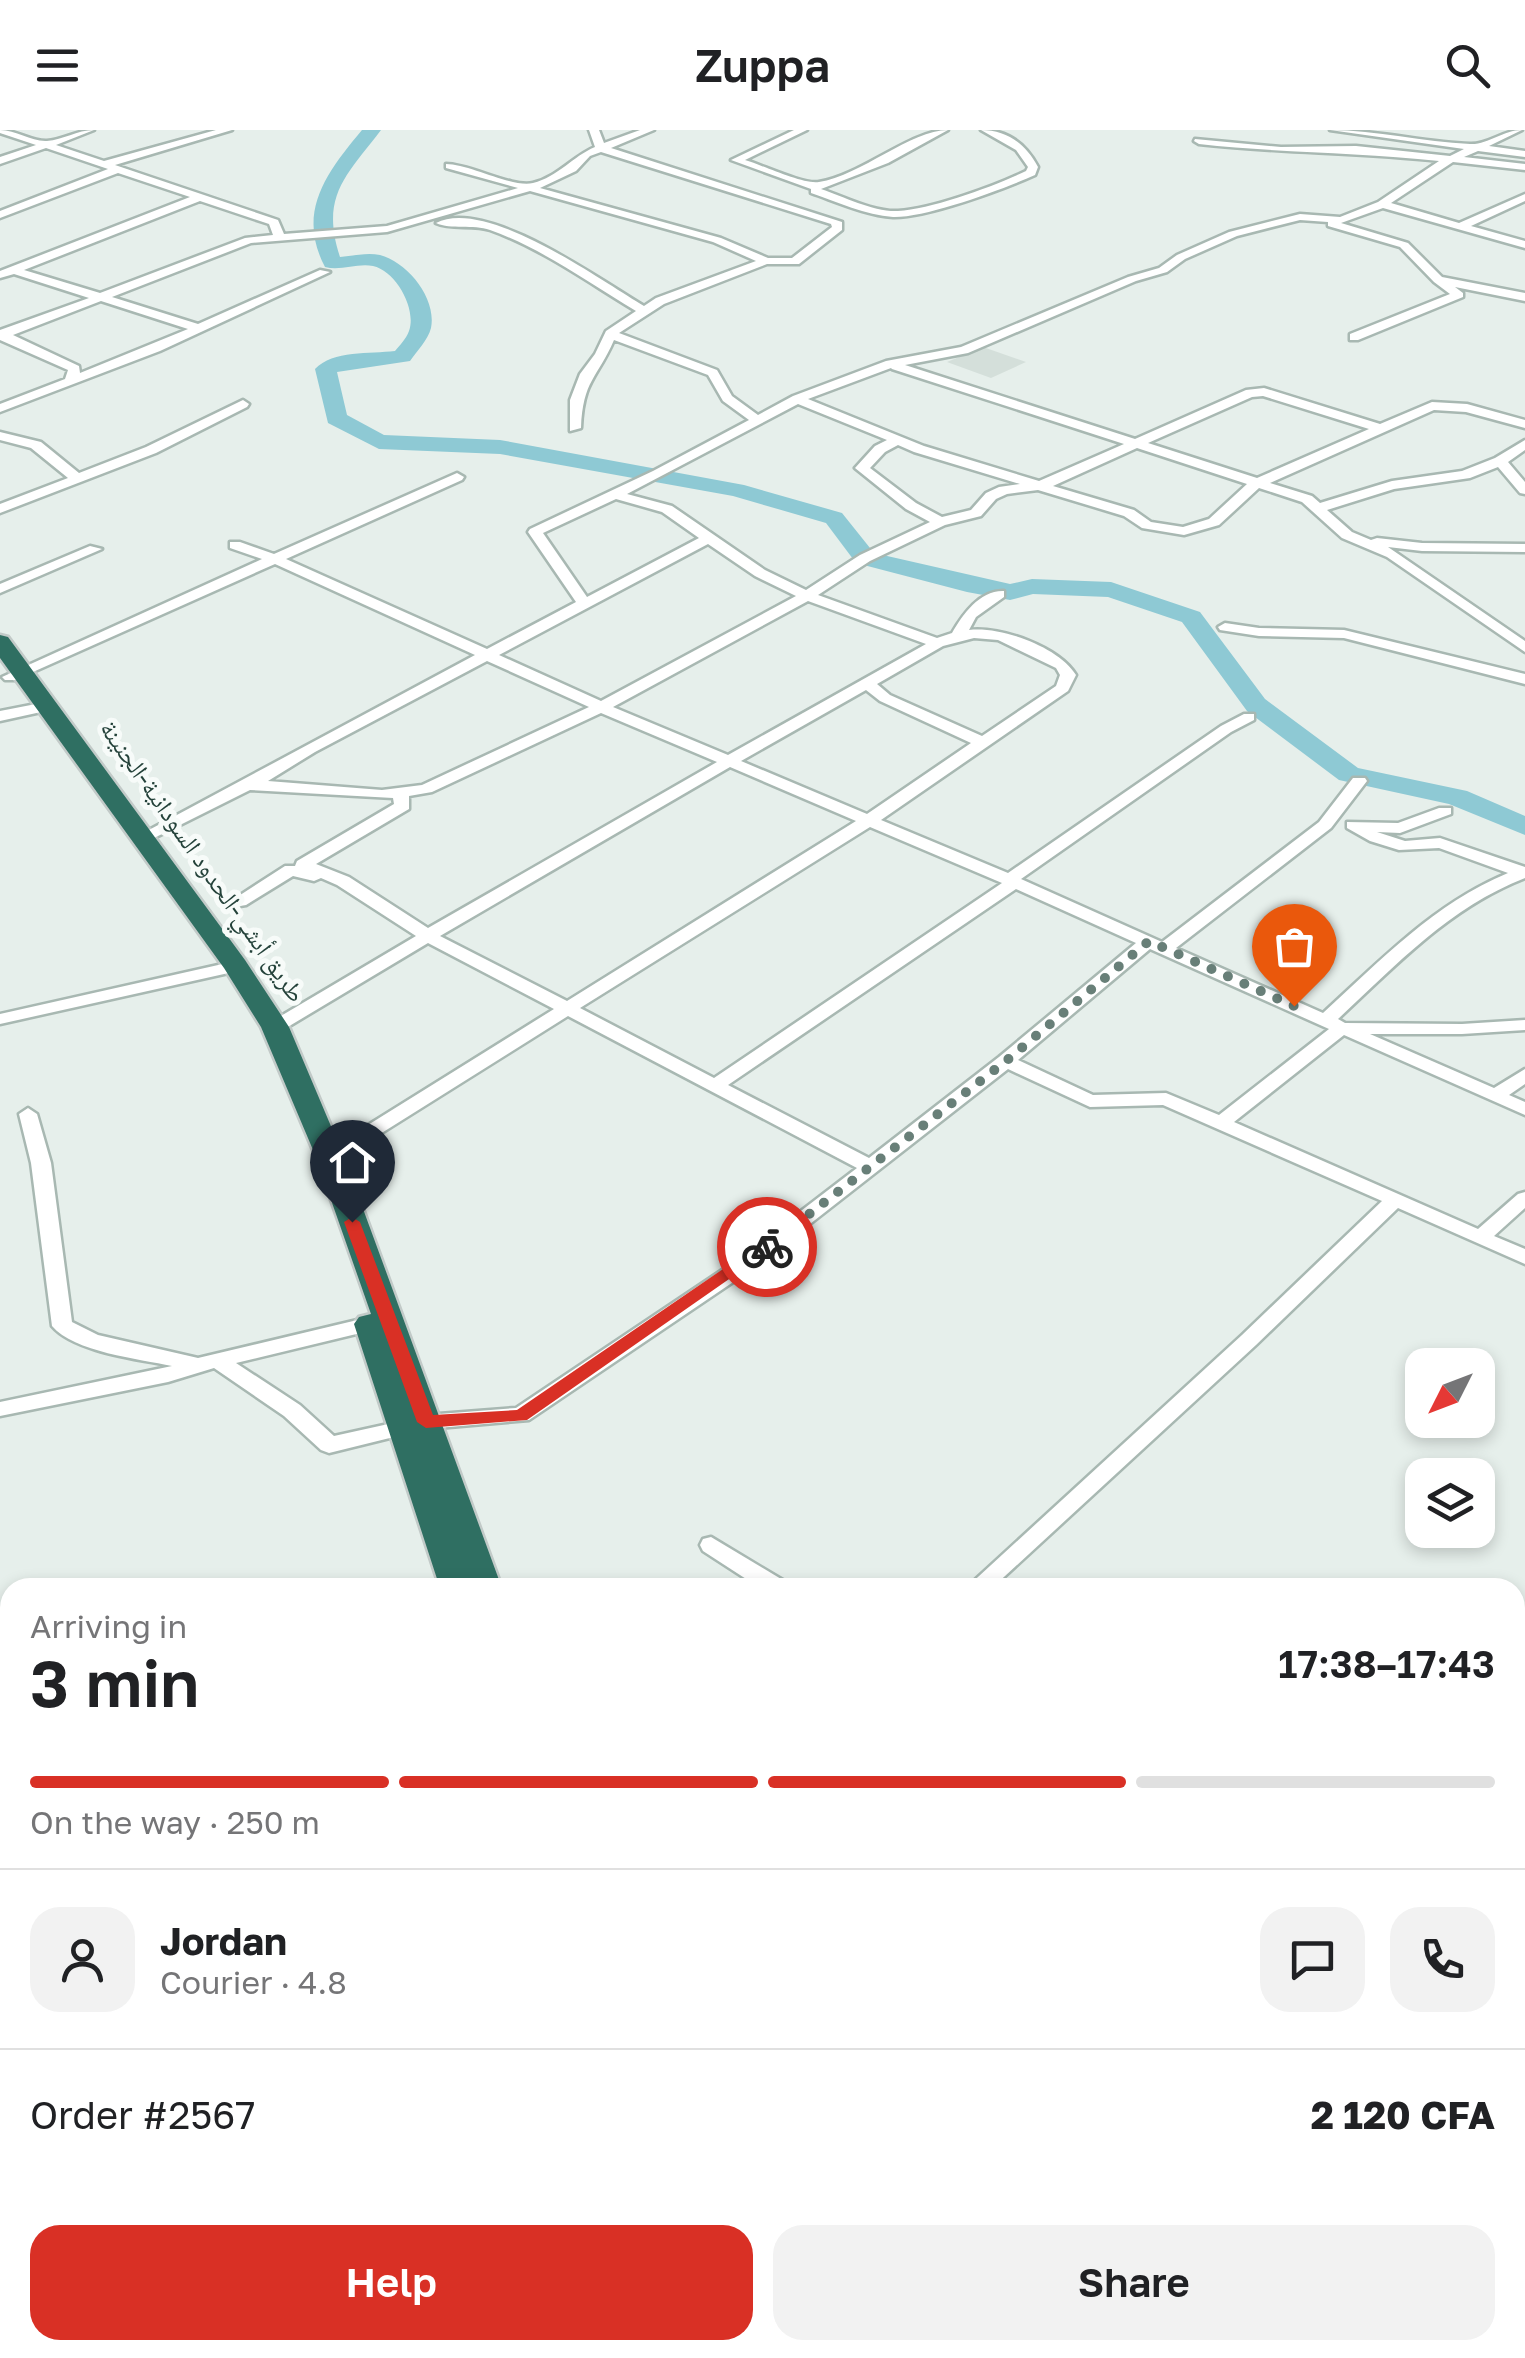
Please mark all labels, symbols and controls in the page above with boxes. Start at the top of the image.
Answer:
icon: menu [30,38,85,93]
text: Zuppa [695,38,830,92]
icon: search [1440,38,1495,93]
street label: طريق أبشي-الحدود السودانية-الجنينة [90,714,313,1011]
pin [1252,904,1337,1007]
icon: bag [1267,919,1322,974]
pin [310,1120,395,1223]
icon: home [325,1135,380,1190]
courier [717,1197,817,1297]
icon: bike [740,1220,795,1275]
north arrow [1405,1348,1495,1438]
map controls [1405,1348,1495,1548]
button: layers [1405,1458,1495,1548]
text: Arriving in [30,1607,187,1645]
text: 17:38–17:43 [1278,1641,1495,1686]
text: 3 min [30,1643,199,1721]
text: On the way · 250 m [30,1803,320,1841]
button: person [30,1907,135,2012]
button: chat [1260,1907,1365,2012]
button: phone [1390,1907,1495,2012]
text: Jordan [160,1918,287,1963]
text: Courier · 4.8 [160,1963,347,2001]
text: Order #2567 [30,2092,255,2137]
text: 2 120 CFA [1311,2092,1495,2137]
button: Help [30,2225,753,2340]
button: Share [773,2225,1495,2340]

